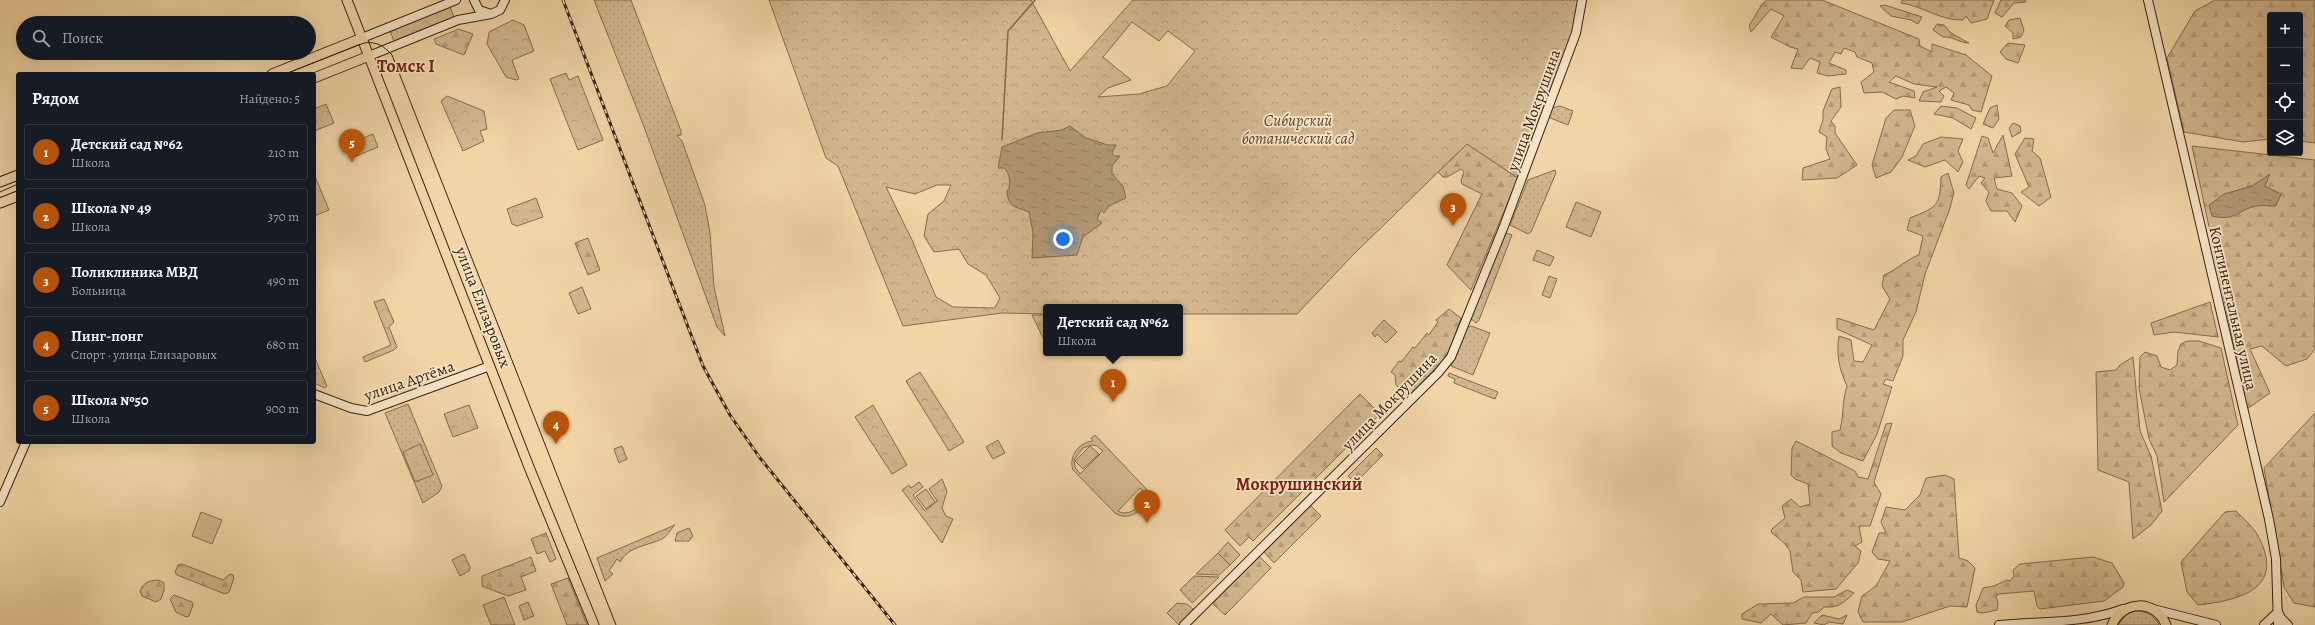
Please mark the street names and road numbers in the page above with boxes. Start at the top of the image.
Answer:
street label: улица Мокрушина [1501,46,1566,175]
street label: Континентальная улица [2203,224,2263,393]
street label: улица Елизаровых [450,243,516,371]
street label: улица Мокрушина [1337,347,1443,456]
street label: улица Артёма [360,355,458,407]

